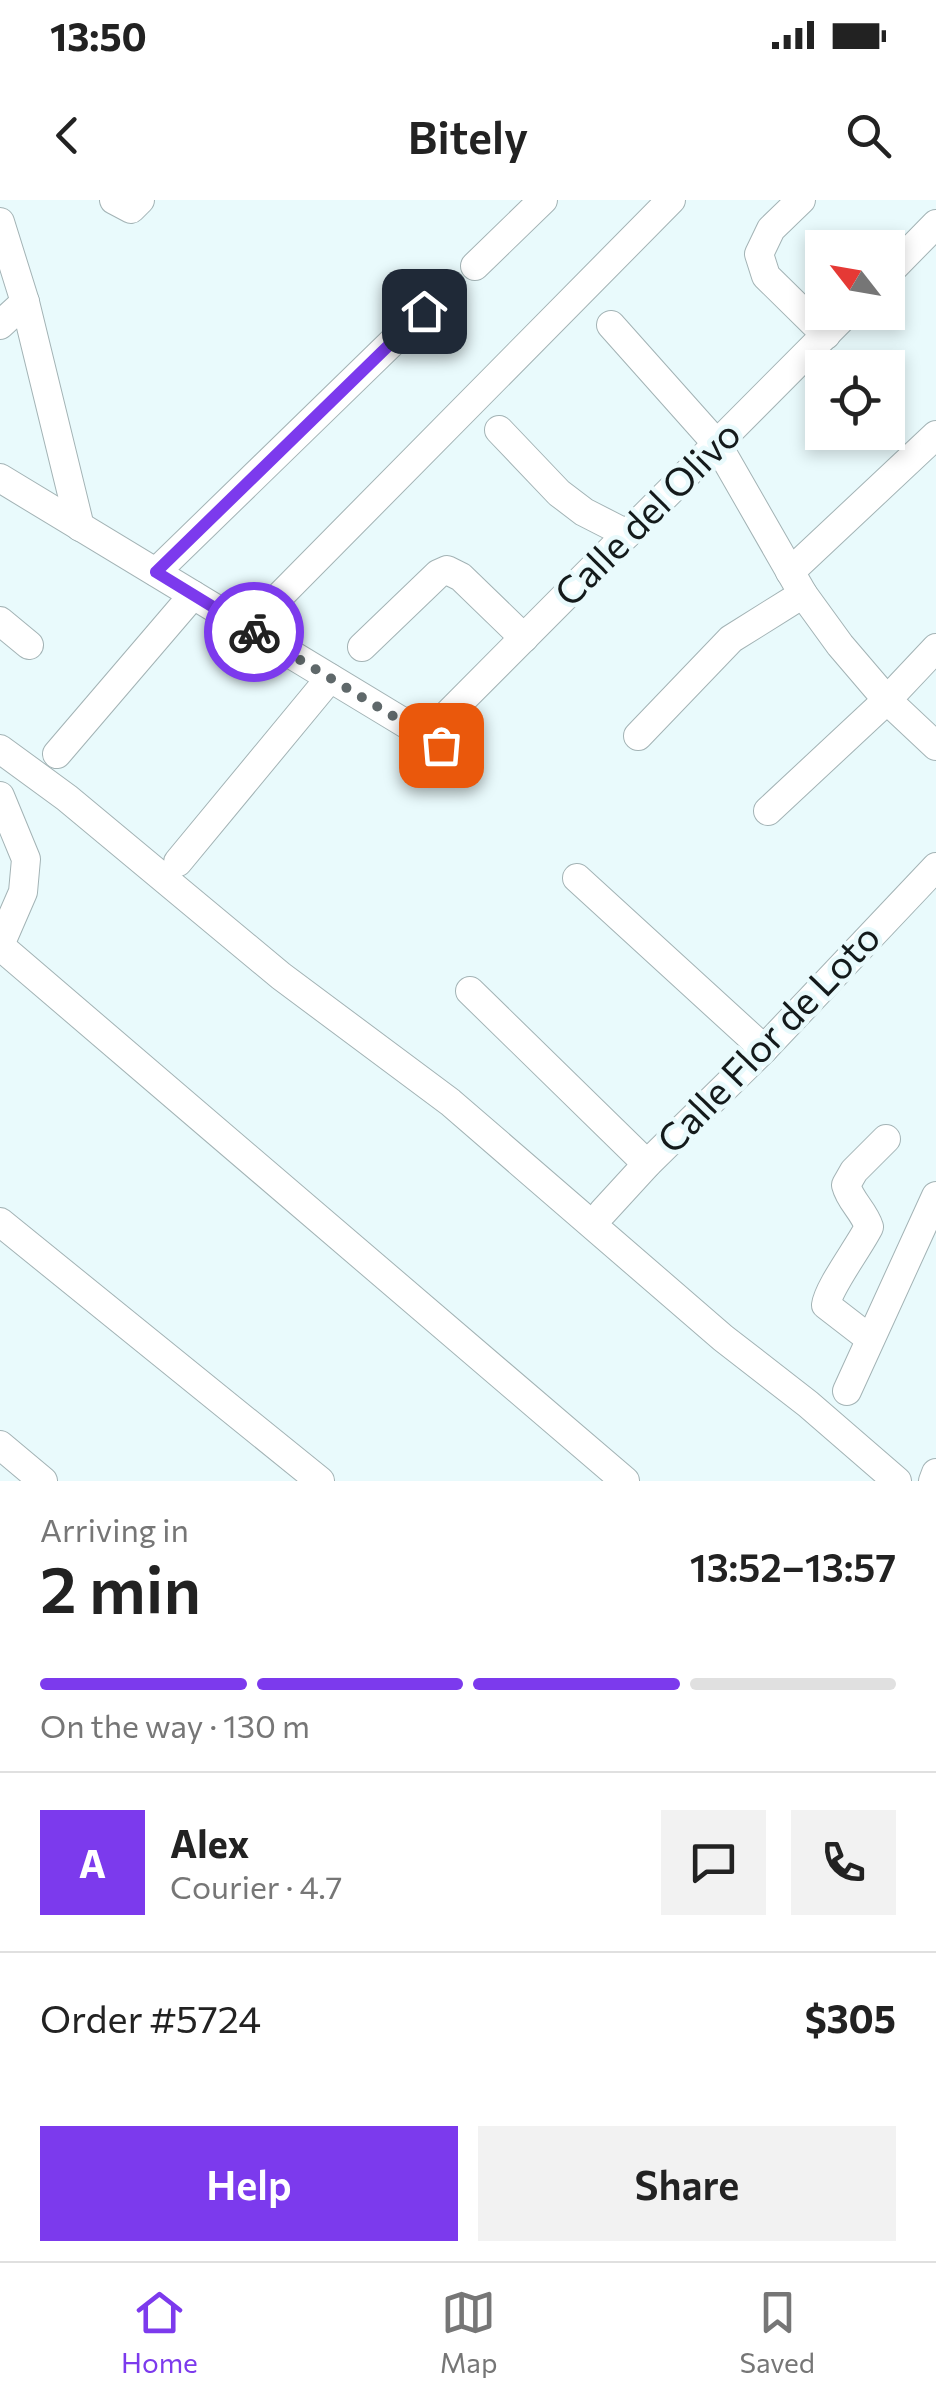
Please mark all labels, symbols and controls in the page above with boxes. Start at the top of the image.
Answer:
text: 13:50 [50,12,147,59]
icon: back [40,108,95,163]
text: Bitely [408,108,528,163]
icon: search [841,108,896,163]
north arrow [805,230,905,330]
map controls [805,230,905,450]
pin [382,269,467,354]
icon: home [397,284,452,339]
button: locate [805,350,905,450]
street label: Calle del Olivo [544,410,749,615]
courier [204,582,304,682]
icon: bike [227,605,282,660]
pin [399,703,484,788]
icon: bag [414,718,469,773]
street label: Calle Flor de Loto [646,913,889,1162]
text: Arriving in [40,1509,189,1549]
text: 13:52–13:57 [690,1543,896,1590]
text: 2 min [40,1547,201,1626]
text: On the way · 130 m [40,1705,310,1745]
button: chat [661,1810,766,1915]
button: phone [791,1810,896,1915]
text: Alex [170,1819,249,1866]
text: A [79,1839,106,1886]
text: Courier · 4.7 [170,1866,343,1906]
text: Order #5724 [40,1994,261,2041]
text: $305 [805,1994,896,2041]
button: Help [40,2126,458,2241]
button: Share [478,2126,896,2241]
tab: Home [121,2285,198,2379]
tab: Map [440,2285,498,2379]
tab: Saved [739,2285,815,2379]

